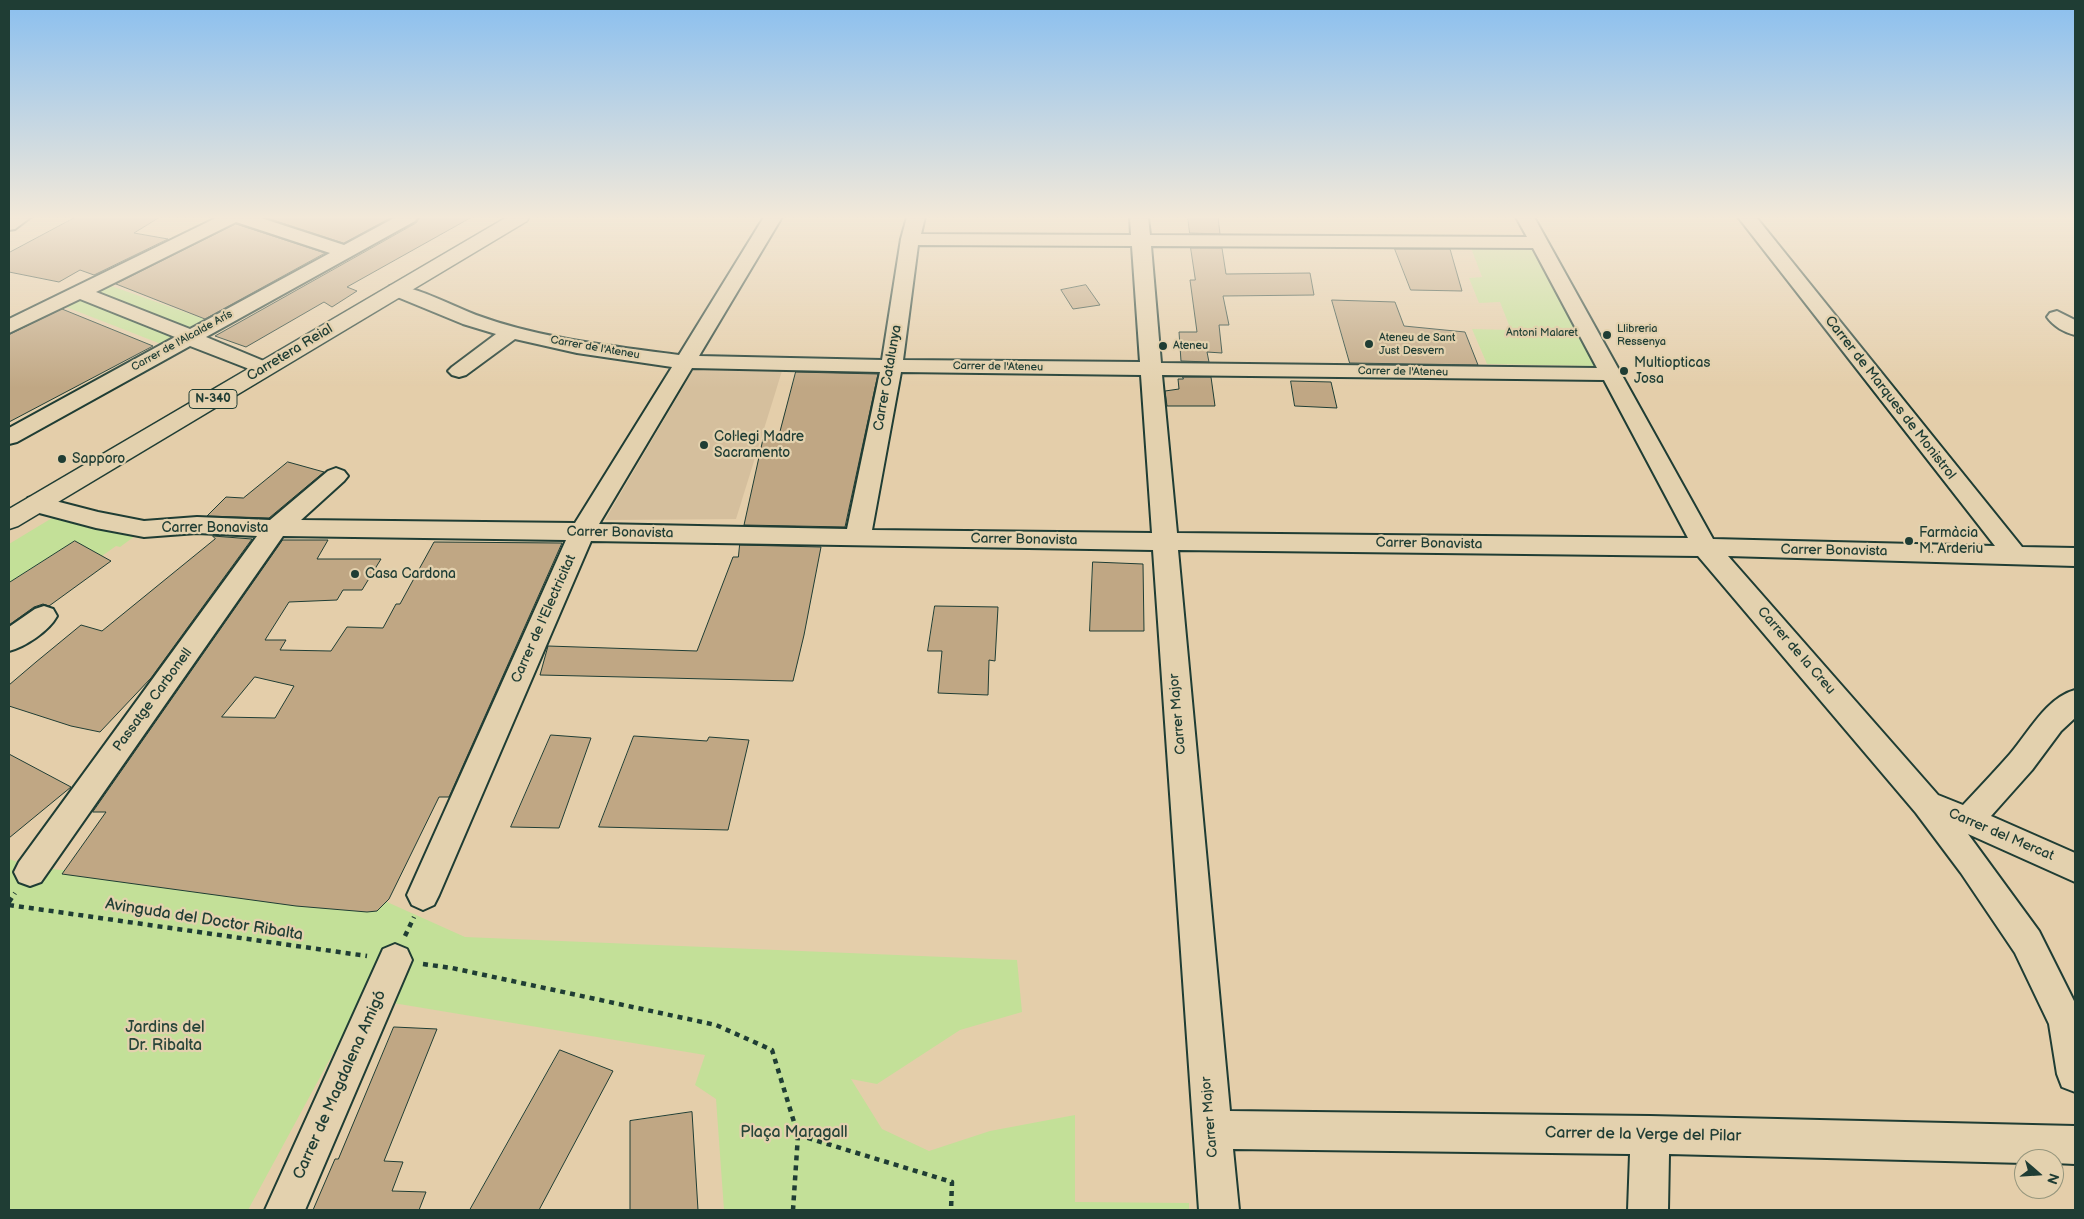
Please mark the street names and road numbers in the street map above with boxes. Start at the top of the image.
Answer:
street label: Carrer de l'Alcalde Arís [129,308,235,374]
street label: Carrer de Marques de Monistrol [1821,313,1959,483]
street label: Carretera Reial [244,321,336,385]
street label: Carrer Catalunya [870,324,906,432]
street label: Carrer de l'Ateneu [549,334,641,362]
street label: Carrer de l'Ateneu [953,360,1043,374]
street label: Carrer de l'Ateneu [1358,365,1448,379]
road number: N-340 [189,389,237,408]
street label: Carrer Bonavista [162,520,268,536]
street label: Carrer Bonavista [566,524,674,542]
street label: Carrer Bonavista [970,531,1078,549]
street label: Carrer Bonavista [1375,535,1483,553]
street label: Carrer Bonavista [1780,542,1888,560]
street label: Carrer de l'Electricitat [508,552,580,686]
street label: Carrer de la Creu [1753,604,1839,698]
street label: Passatge Carbonell [110,645,196,755]
street label: Carrer Major [1166,673,1190,755]
street label: Carrer del Mercat [1946,805,2056,865]
street label: Avinguda del Doctor Ribalta [104,895,304,945]
street label: Carrer de Magdalena Amigó [290,987,390,1183]
street label: Carrer Major [1198,1076,1222,1158]
street label: Carrer de la Verge del Pilar [1545,1124,1741,1146]

